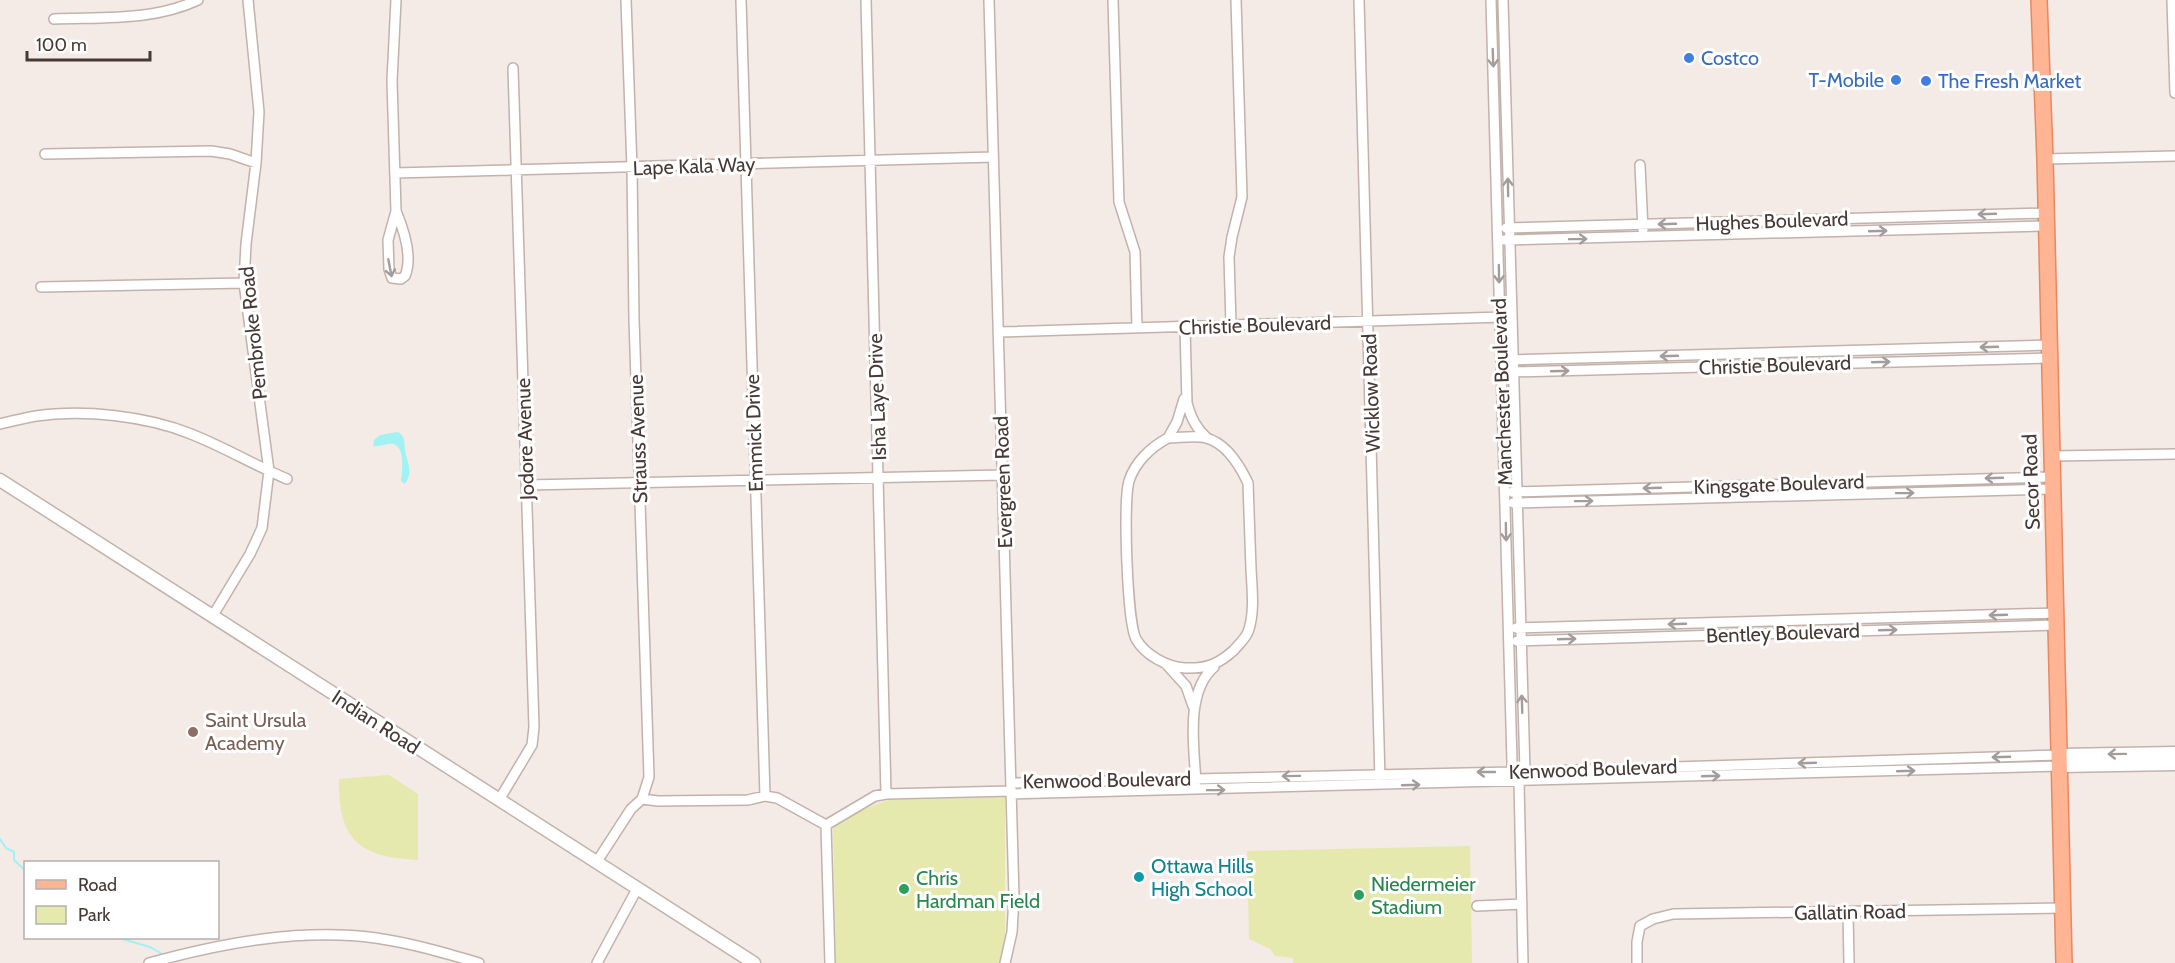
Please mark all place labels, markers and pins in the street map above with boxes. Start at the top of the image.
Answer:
place label: Costco [1701,46,1759,70]
marker: Costco [1682,51,1696,65]
place label: T-Mobile [1808,68,1884,92]
place label: The Fresh Market [1938,69,2081,93]
marker: T-Mobile [1889,73,1903,87]
marker: The Fresh Market [1919,74,1933,88]
place label: Saint Ursula Academy [205,708,307,755]
marker: Saint Ursula Academy [186,725,200,739]
place label: Ottawa Hills High School [1151,854,1254,901]
place label: Chris Hardman Field [916,866,1040,913]
marker: Ottawa Hills High School [1132,870,1146,884]
place label: Niedermeier Stadium [1371,872,1476,919]
marker: Chris Hardman Field [897,882,911,896]
marker: Niedermeier Stadium [1352,888,1366,902]

